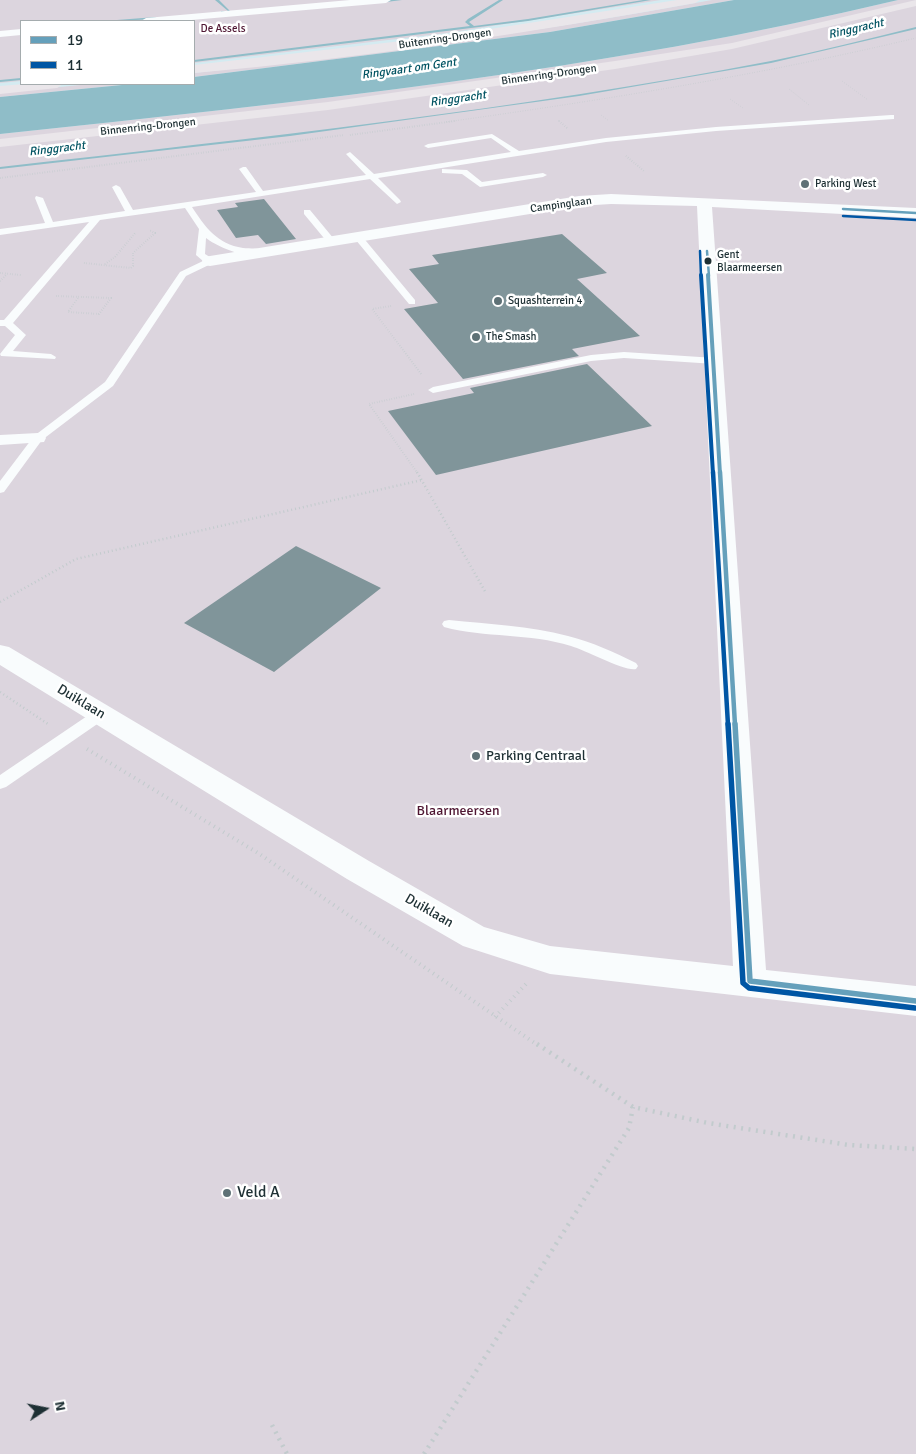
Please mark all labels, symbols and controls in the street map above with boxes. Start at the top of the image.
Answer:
water label: Ringgracht [827,16,885,42]
legend [20,20,195,85]
park label: De Assels [201,22,245,36]
street label: Buitenring-Drongen [398,26,492,52]
text: 19 [67,31,83,49]
water label: Ringvaart om Gent [361,55,457,83]
text: 11 [67,56,83,74]
street label: Binnenring-Drongen [501,62,597,88]
water label: Ringgracht [429,88,487,110]
street label: Binnenring-Drongen [100,115,196,139]
water label: Ringgracht [28,138,86,160]
place label: Parking West [815,177,876,191]
marker: Parking West [799,178,811,190]
street label: Campinglaan [529,194,593,216]
place label: Gent Blaarmeersen [717,248,782,274]
marker: Gent Blaarmeersen [703,256,713,266]
place label: Squashterrein 4 [508,294,582,308]
marker: Squashterrein 4 [492,295,504,307]
place label: The Smash [486,330,537,344]
marker: The Smash [470,331,482,343]
street label: Duiklaan [54,681,108,723]
place label: Parking Centraal [486,748,586,764]
marker: Parking Centraal [470,750,482,762]
park label: Blaarmeersen [416,803,500,819]
street label: Duiklaan [402,890,456,932]
place label: Veld A [237,1183,280,1203]
marker: Veld A [221,1187,233,1199]
north arrow [20,1384,70,1434]
text: N [51,1400,69,1412]

